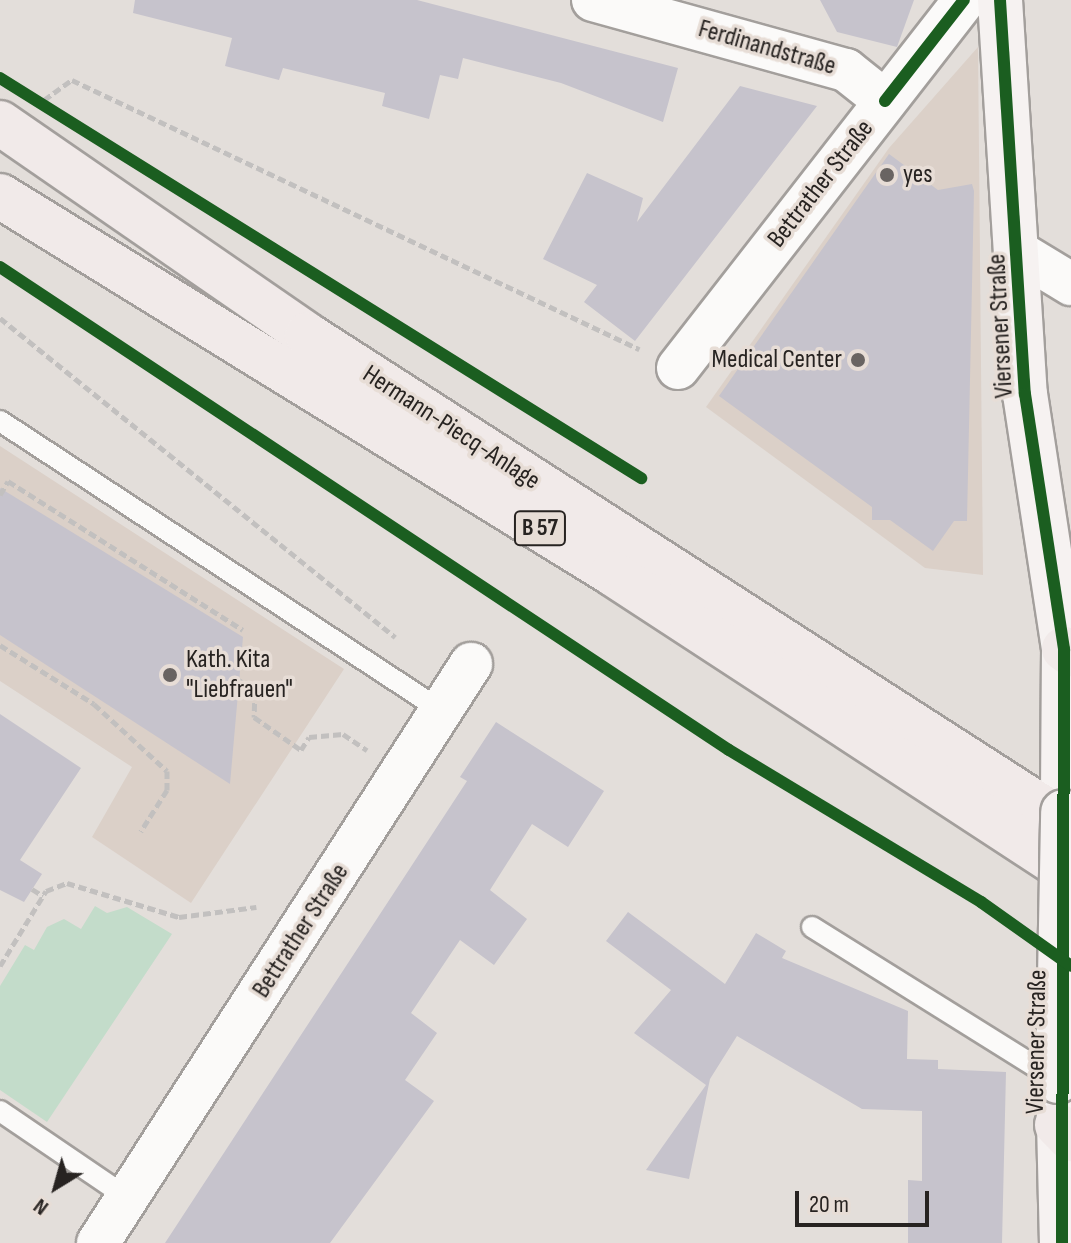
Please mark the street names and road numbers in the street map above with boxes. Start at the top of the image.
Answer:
street label: Ferdinandstraße [695,14,839,82]
street label: Bettrather Straße [761,114,881,254]
street label: Viersener Straße [982,253,1020,399]
street label: Hermann-Piecq-Anlage [356,359,546,497]
road number: B 57 [512,508,568,548]
street label: Bettrather Straße [246,858,356,1004]
street label: Viersener Straße [1020,969,1054,1115]

